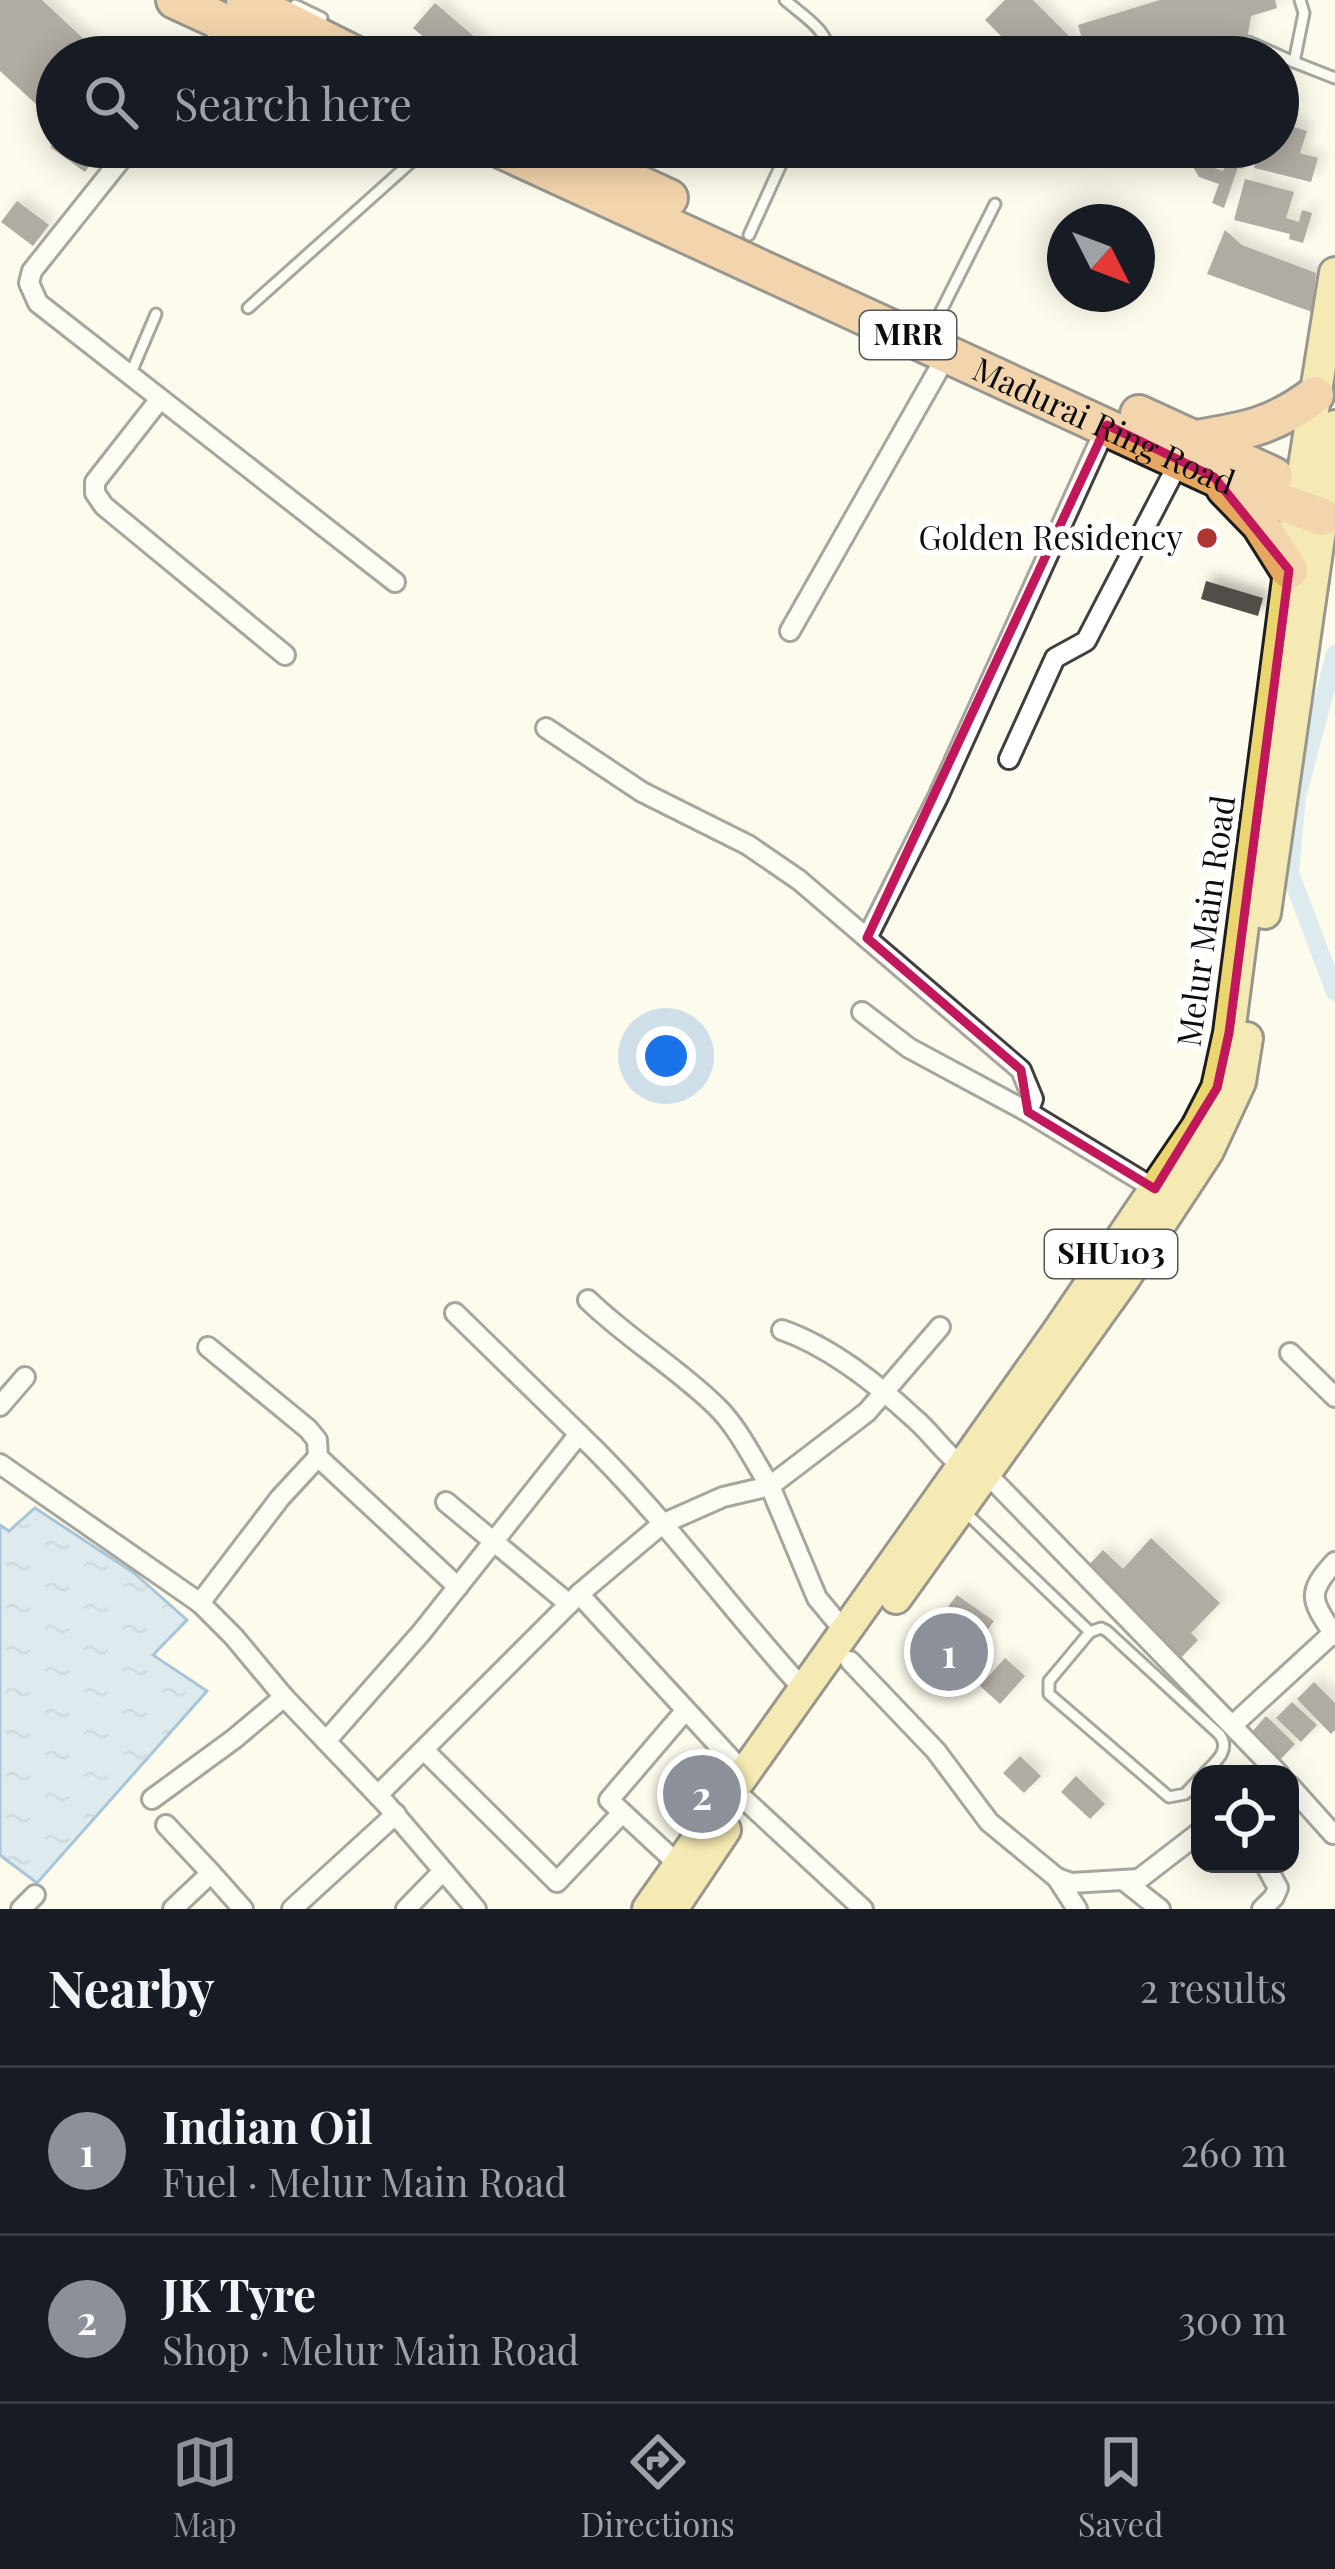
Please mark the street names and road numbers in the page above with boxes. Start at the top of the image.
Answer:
road number: MRR [860,311,956,359]
street label: Madurai Ring Road [967,345,1242,503]
street label: Melur Main Road [1165,792,1243,1049]
road number: SHU103 [1045,1230,1177,1278]

